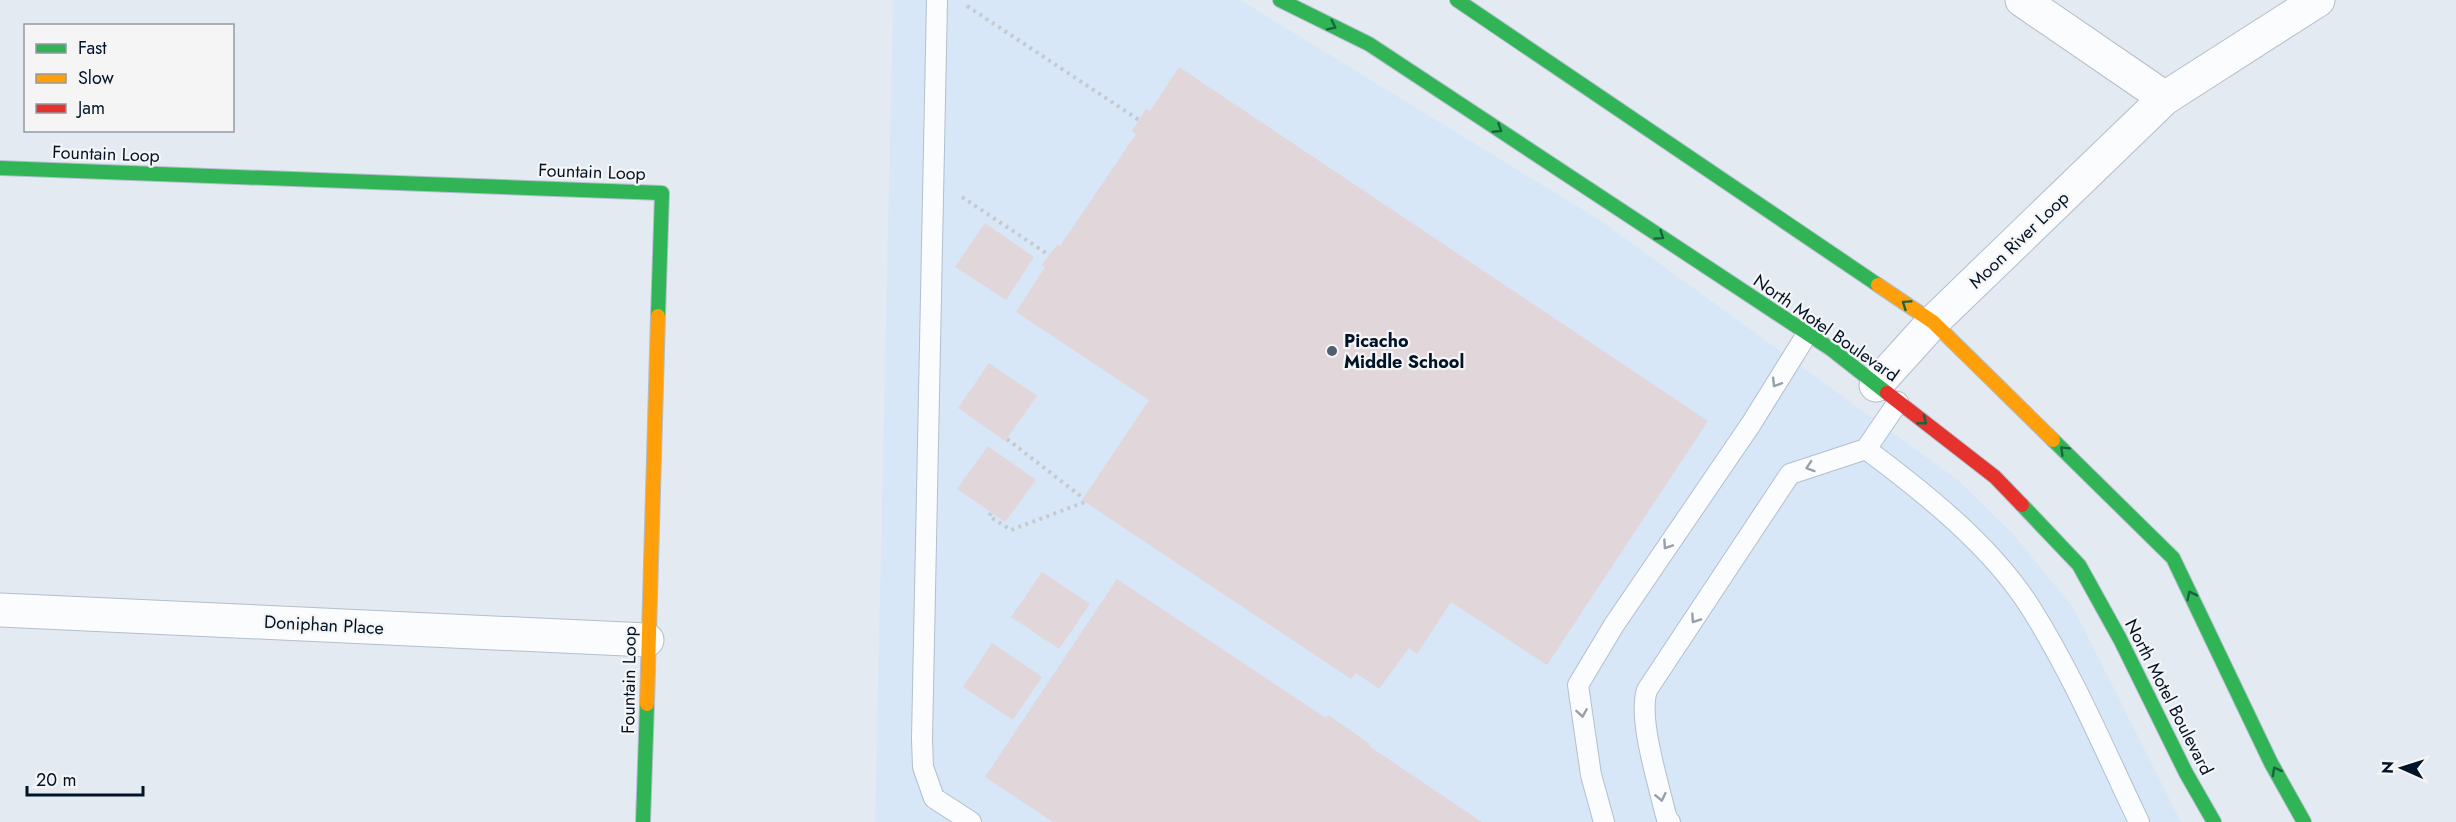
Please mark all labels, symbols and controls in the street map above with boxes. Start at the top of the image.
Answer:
one-way arrow [1326,18,1337,30]
legend [24,24,234,132]
text: Fast [78,35,107,61]
text: Slow [78,65,115,91]
text: Jam [76,95,105,121]
one-way arrow [1492,121,1502,133]
street label: Fountain Loop [52,139,160,169]
street label: Fountain Loop [538,157,646,187]
street label: Moon River Loop [1963,185,2075,295]
one-way arrow [1654,229,1665,240]
street label: North Motel Boulevard [1748,268,1904,388]
one-way arrow [1902,299,1912,311]
place label: Picacho Middle School [1344,328,1464,375]
marker: Picacho Middle School [1325,344,1339,358]
one-way arrow [1772,377,1784,387]
one-way arrow [1916,413,1927,424]
one-way arrow [2060,447,2071,458]
one-way arrow [1805,460,1816,472]
one-way arrow [1663,538,1674,549]
one-way arrow [2186,591,2198,602]
street label: Doniphan Place [263,609,385,641]
one-way arrow [1691,612,1702,623]
street label: North Motel Boulevard [2118,614,2220,780]
street label: Fountain Loop [615,626,643,734]
one-way arrow [1575,709,1587,718]
north arrow [2372,738,2432,798]
scale bar [27,759,142,797]
text: N [2376,760,2399,774]
text: 20 m [36,767,76,793]
one-way arrow [2271,767,2283,777]
one-way arrow [1654,792,1667,802]

